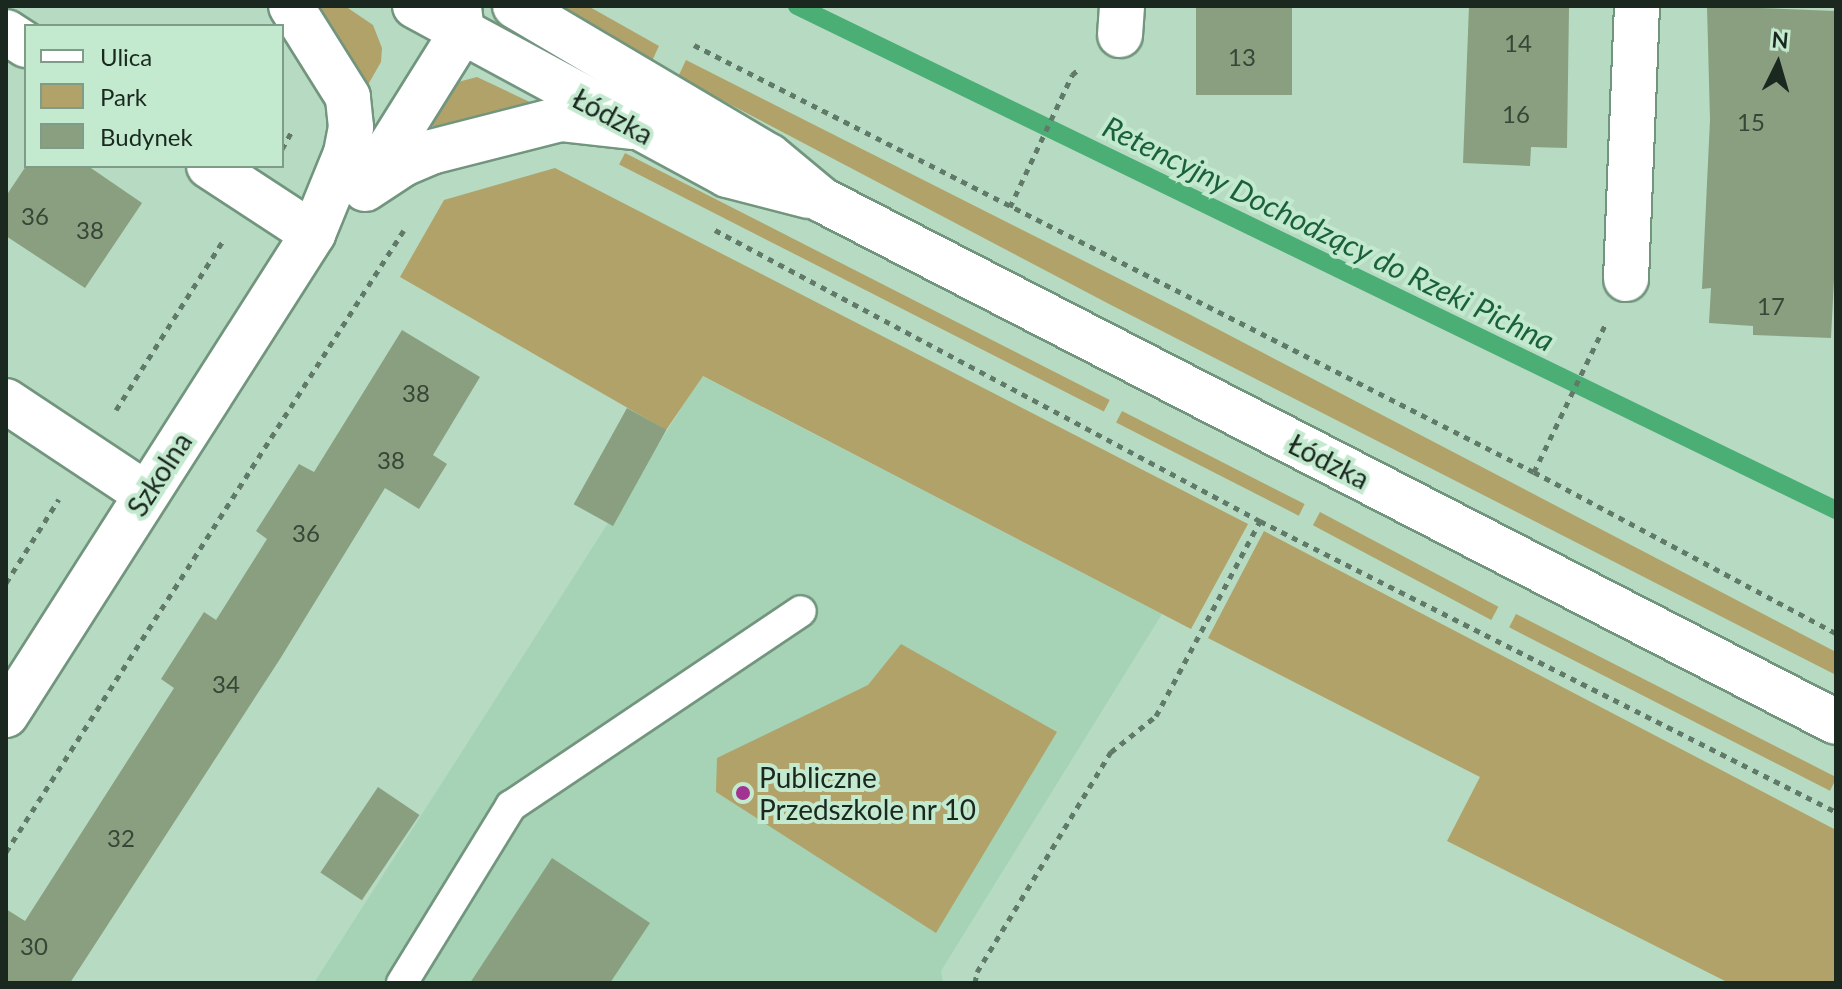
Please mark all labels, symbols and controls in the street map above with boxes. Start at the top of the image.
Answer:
legend [24,24,284,168]
north arrow [1738,24,1818,104]
text: N [1771,25,1790,54]
house number: 14 [1504,29,1532,57]
text: Ulica [100,42,152,71]
house number: 13 [1228,43,1256,71]
street label: Łódzka [567,81,659,151]
text: Park [100,82,147,111]
house number: 16 [1502,100,1530,128]
water label: Retencyjny Dochodzący do Rzeki Pichna [1097,108,1561,358]
house number: 15 [1737,108,1765,136]
text: Budynek [100,122,193,151]
house number: 36 [21,202,49,230]
house number: 38 [76,216,104,244]
house number: 17 [1757,292,1785,320]
house number: 38 [402,379,430,407]
street label: Szkolna [120,426,198,522]
street label: Łódzka [1283,426,1375,496]
house number: 38 [377,446,405,474]
house number: 36 [292,519,320,547]
house number: 34 [212,670,240,698]
place label: Publiczne Przedszkole nr 10 [759,760,977,826]
marker: Publiczne Przedszkole nr 10 [734,784,752,802]
house number: 32 [107,824,135,852]
house number: 30 [20,932,48,960]

